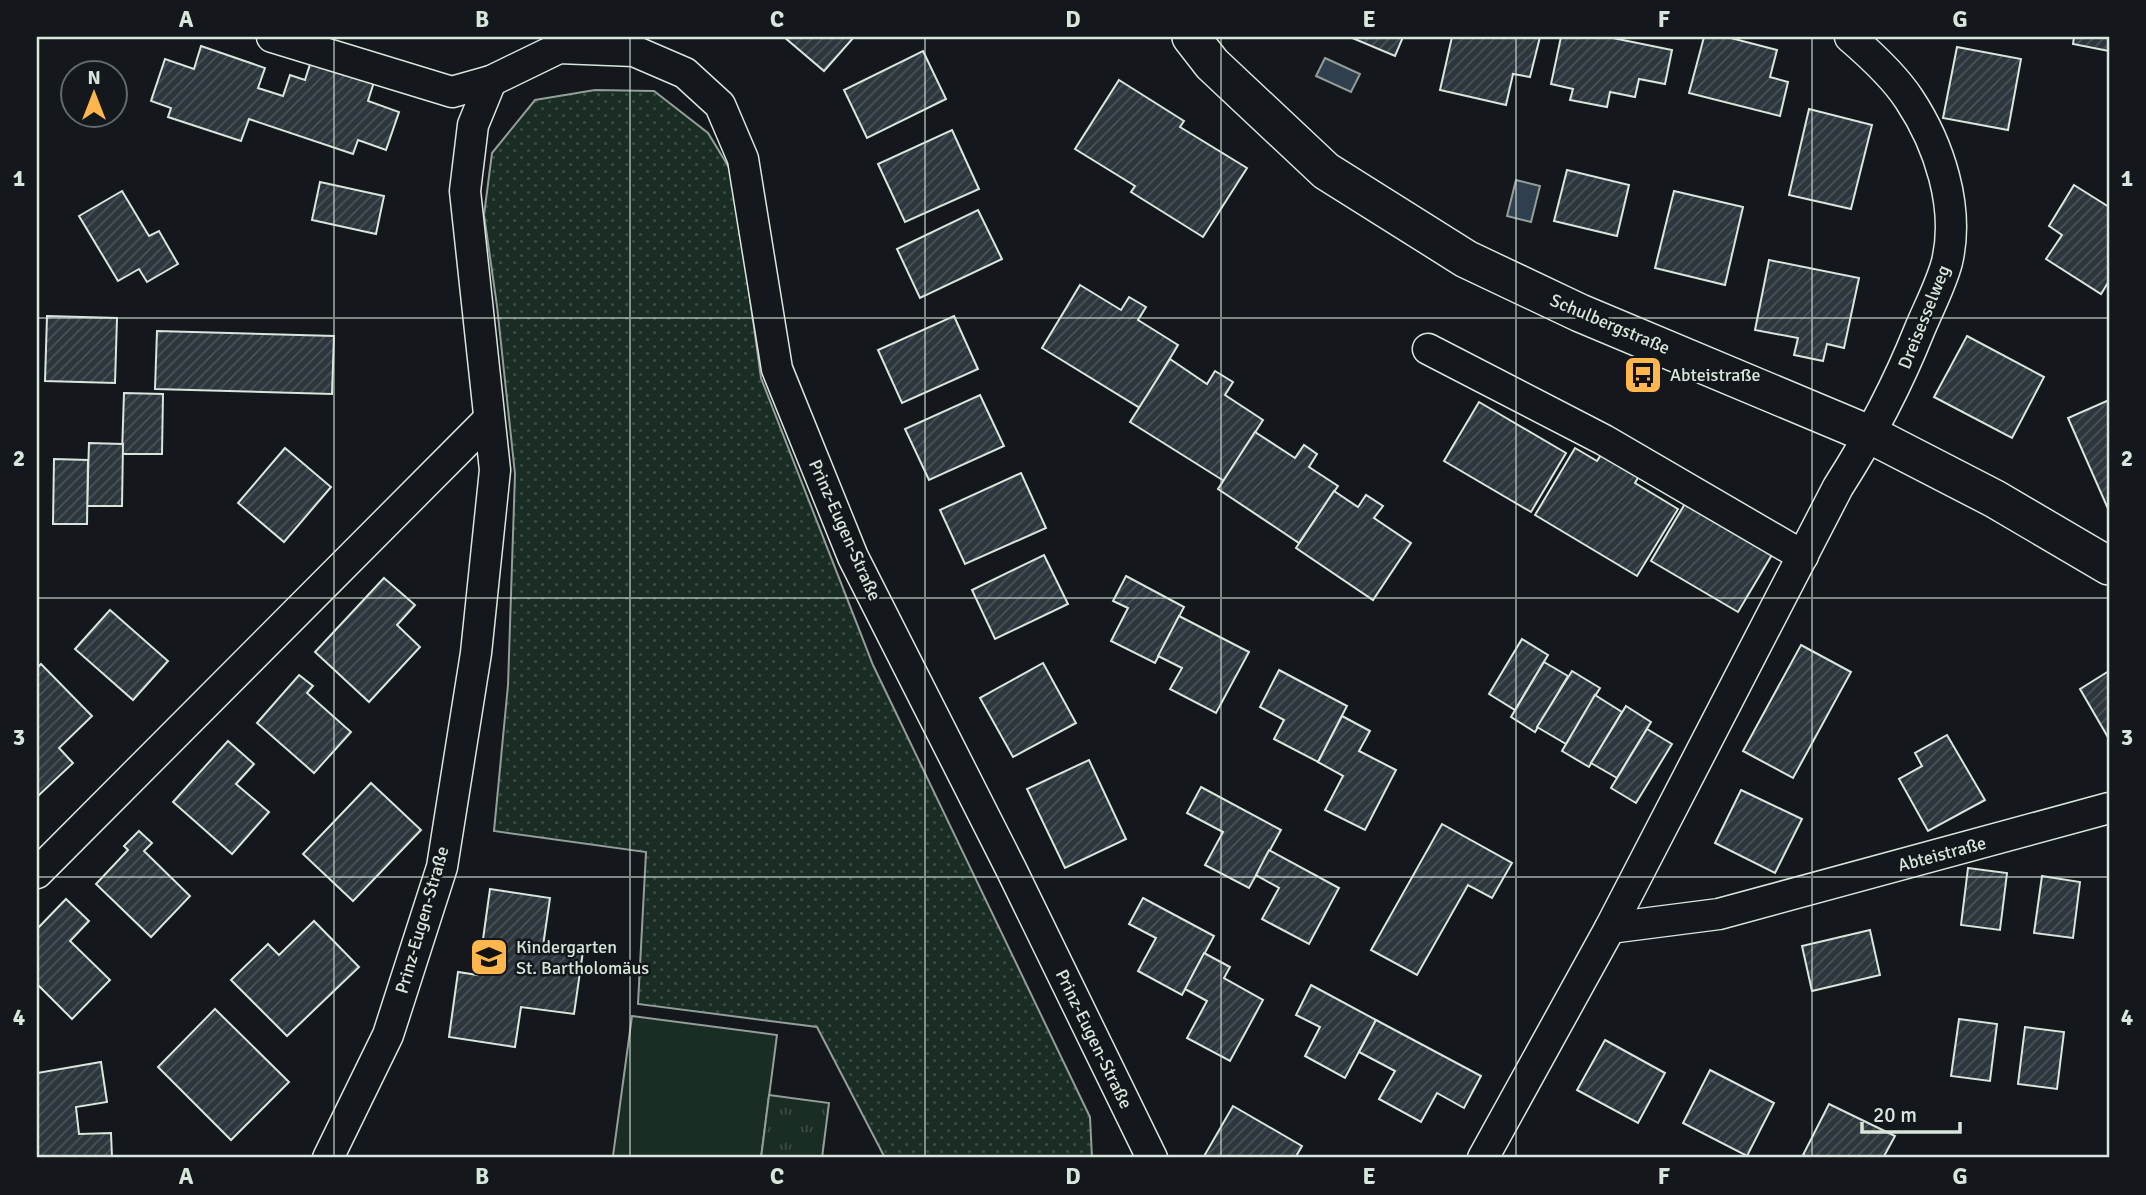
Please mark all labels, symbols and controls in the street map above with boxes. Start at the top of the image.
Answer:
text: A [179,5,194,34]
text: B [475,5,489,34]
text: C [770,5,784,34]
text: D [1065,5,1081,34]
text: E [1362,5,1376,34]
text: F [1658,5,1670,34]
text: G [1952,5,1968,34]
north arrow [60,60,130,130]
text: N [87,66,101,90]
text: 1 [13,164,25,193]
text: 1 [2121,164,2133,193]
street label: Dreisesselweg [1893,262,1955,372]
street label: Schulbergstraße [1547,289,1673,359]
bus stop icon: Abteistraße [1622,354,1664,396]
place label: Abteistraße [1670,364,1761,386]
text: 2 [13,444,25,473]
text: 2 [2121,444,2133,473]
street label: Prinz-Eugen-Straße [804,456,886,604]
text: 3 [13,723,25,752]
text: 3 [2121,723,2133,752]
street label: Abteistraße [1895,832,1989,876]
street label: Prinz-Eugen-Straße [390,844,454,996]
school or university icon: Kindergarten St. Bartholomäus [468,936,510,978]
place label: Kindergarten St. Bartholomäus [516,936,649,979]
street label: Prinz-Eugen-Straße [1051,966,1137,1112]
text: 4 [13,1003,25,1032]
text: 4 [2121,1003,2133,1032]
scale bar [1862,1090,1960,1134]
text: 20 m [1873,1102,1917,1128]
text: A [179,1162,194,1191]
text: B [475,1162,489,1191]
text: C [770,1162,784,1191]
text: D [1065,1162,1081,1191]
text: E [1362,1162,1376,1191]
text: F [1658,1162,1670,1191]
text: G [1952,1162,1968,1191]

